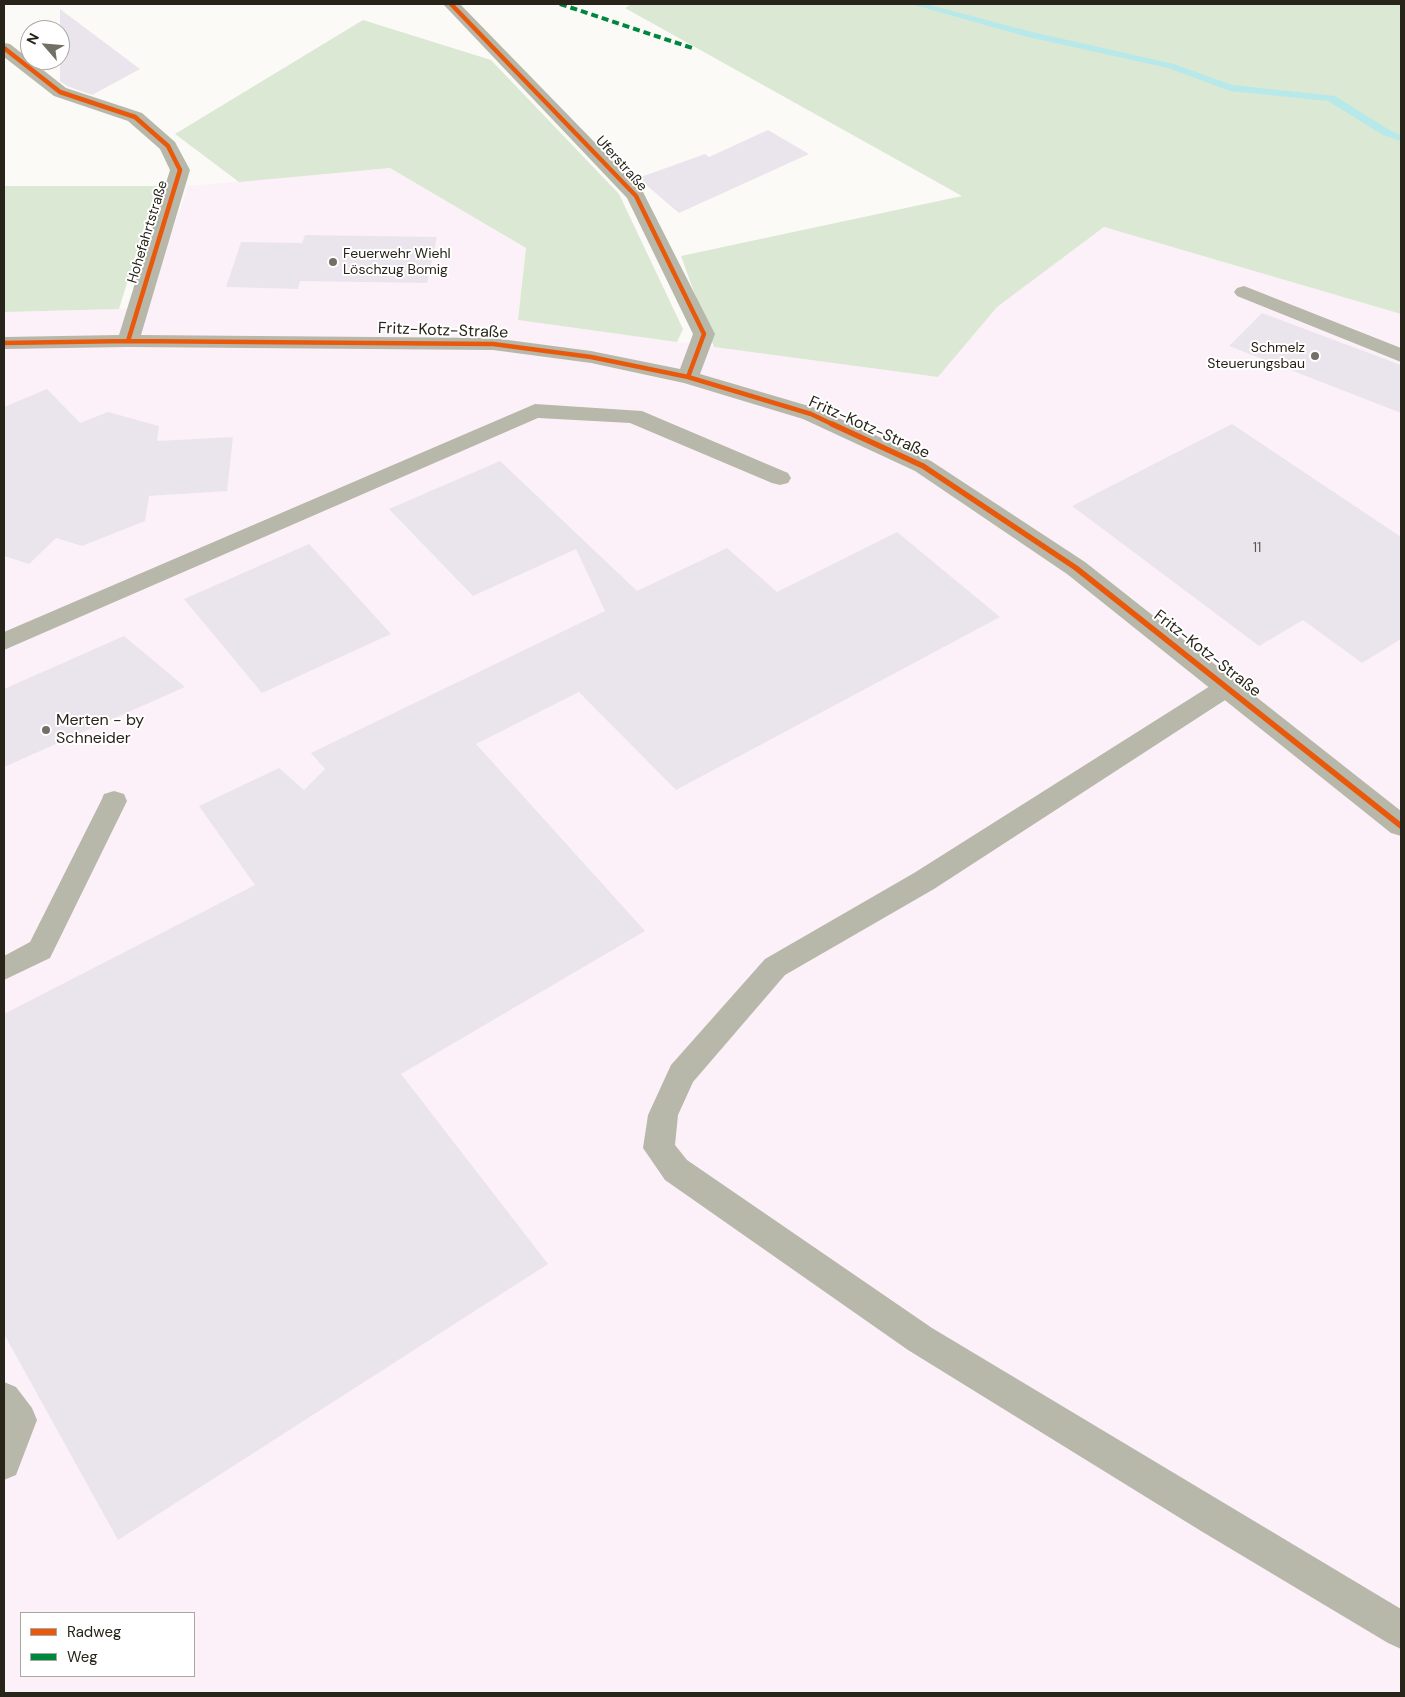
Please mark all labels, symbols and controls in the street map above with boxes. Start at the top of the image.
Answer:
north arrow [20,20,70,70]
text: N [22,30,43,47]
street label: Uferstraße [592,133,650,195]
street label: Hohefahrtstraße [124,179,172,285]
place label: Feuerwehr Wiehl Löschzug Bomig [343,246,451,278]
marker: Feuerwehr Wiehl Löschzug Bomig [327,256,339,268]
street label: Fritz-Kotz-Straße [377,319,509,343]
place label: Schmelz Steuerungsbau [1207,340,1305,372]
marker: Schmelz Steuerungsbau [1309,350,1321,362]
street label: Fritz-Kotz-Straße [806,393,932,463]
house number: 11 [1253,540,1261,556]
street label: Fritz-Kotz-Straße [1150,606,1264,702]
place label: Merten - by Schneider [56,711,144,749]
marker: Merten - by Schneider [40,724,52,736]
legend [20,1612,195,1677]
text: Radweg [67,1622,121,1642]
text: Weg [67,1647,98,1667]

